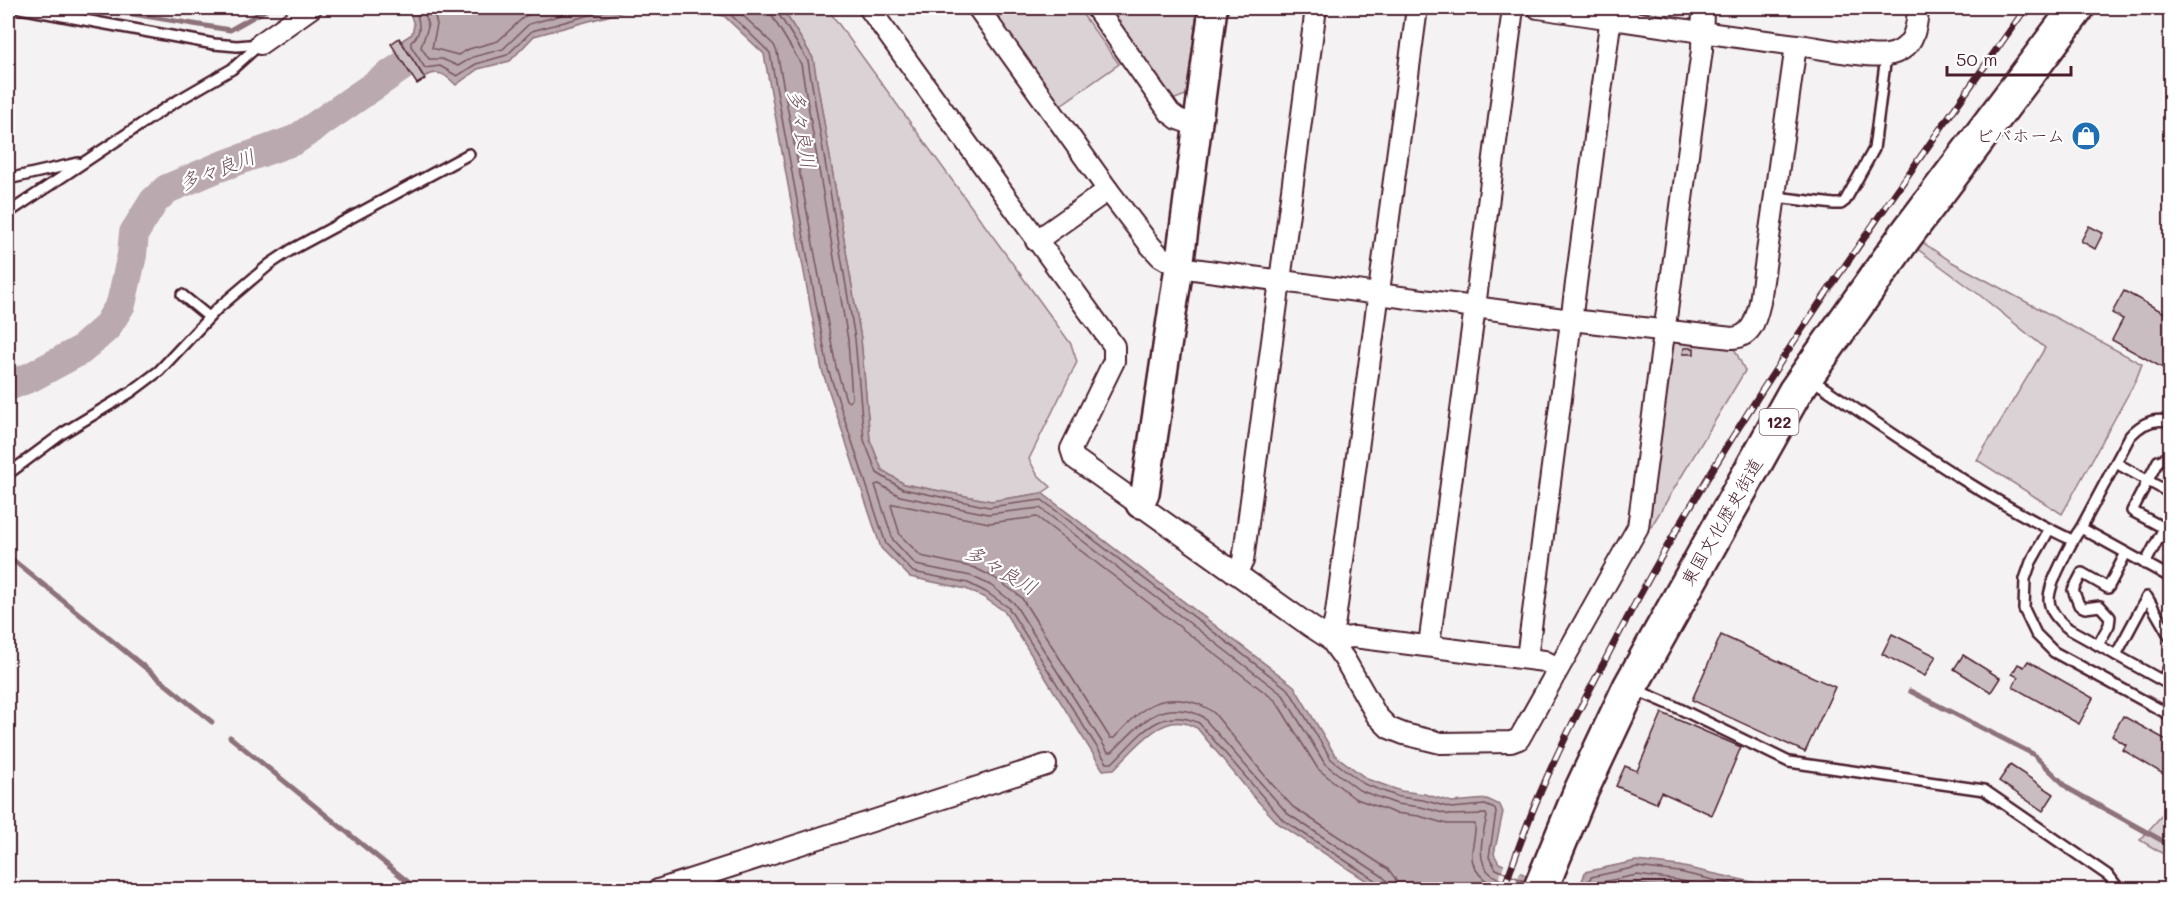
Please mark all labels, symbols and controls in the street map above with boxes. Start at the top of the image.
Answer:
scale bar [1947,39,2072,77]
text: 50 m [1956,47,1998,71]
water label: 多々良川 [783,87,823,170]
shop icon: ビバホーム [2070,120,2102,152]
place label: ビバホーム [1976,123,2065,147]
water label: 多々良川 [175,143,259,196]
road number: 122 [1760,409,1798,435]
street label: 東国文化歴史街道 [1675,453,1768,590]
water label: 多々良川 [960,538,1043,600]

